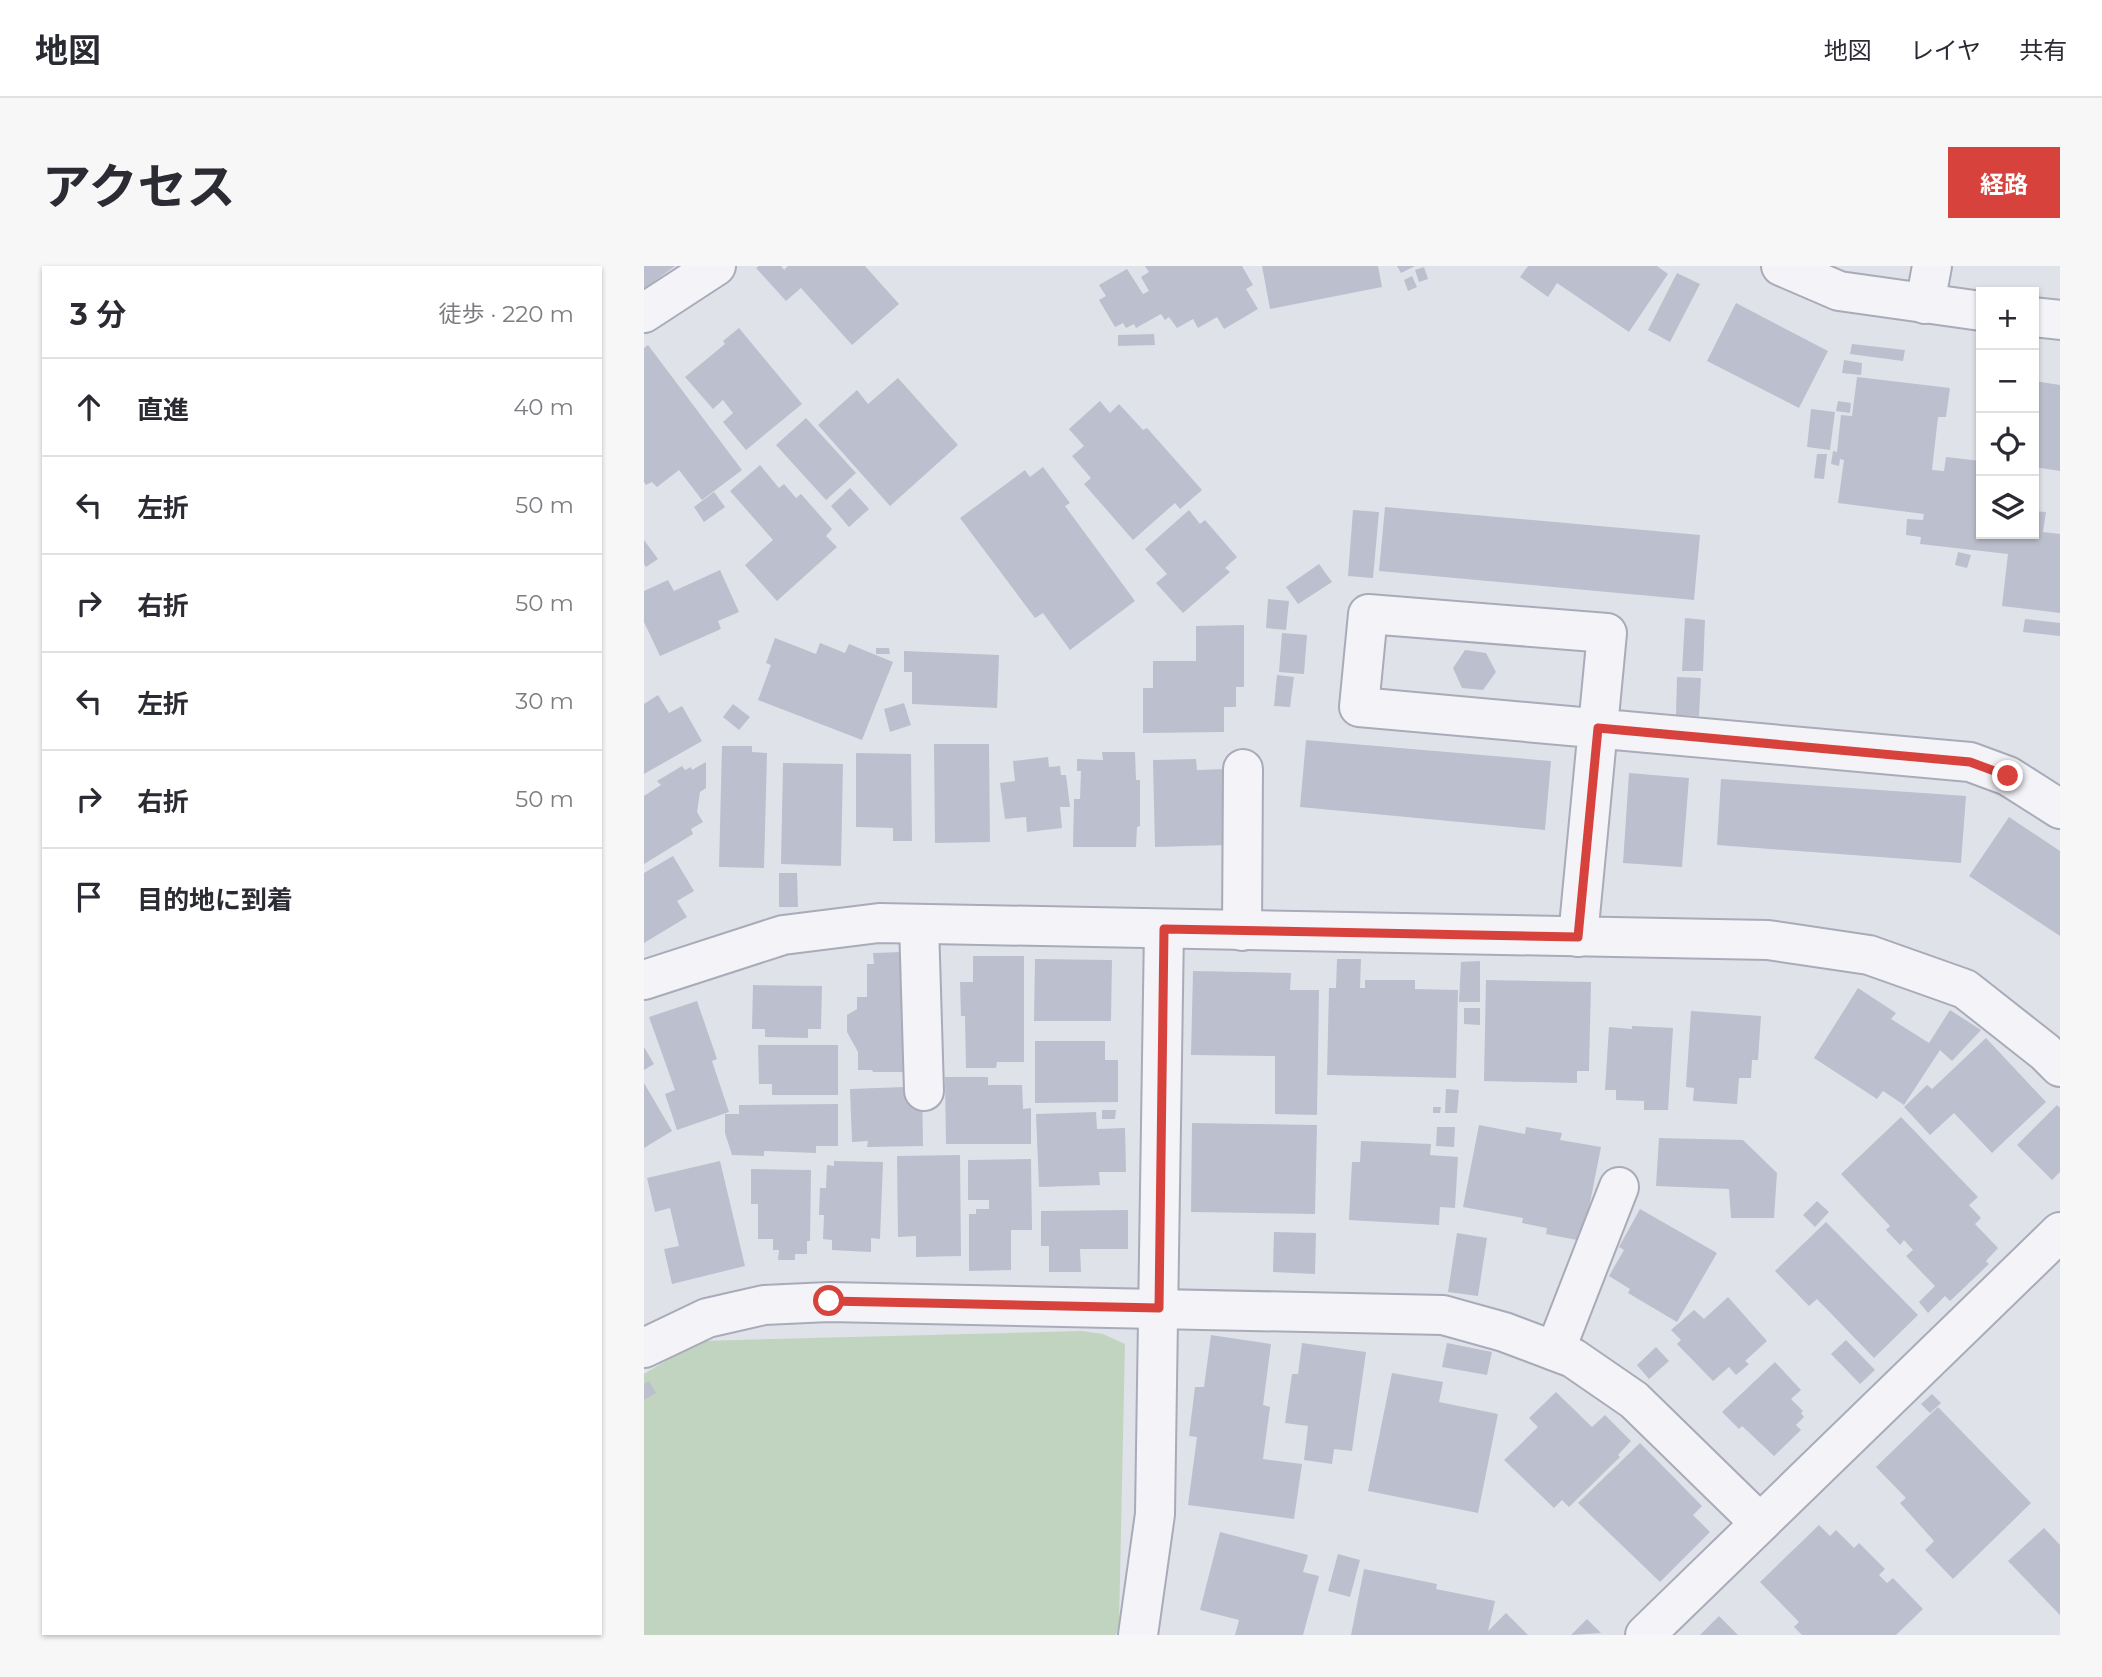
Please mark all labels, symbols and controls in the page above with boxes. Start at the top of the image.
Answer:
text: 地図 [35,30,101,70]
text: 地図 [1824,36,1872,65]
text: レイヤ [1910,36,1981,65]
text: 共有 [2019,36,2067,65]
button: 経路 [1948,147,2060,218]
text: アクセス [42,157,236,216]
map controls [1976,287,2039,539]
button: + [1976,287,2039,350]
text: 3 分 [70,296,126,333]
text: 徒歩 · 220 m [438,300,574,328]
button: − [1976,350,2039,413]
icon: ahead [70,388,108,426]
text: 40 m [513,393,574,421]
text: 直進 [137,394,189,426]
button: locate [1976,413,2039,476]
button: layers [1976,476,2039,539]
icon: left [70,486,108,524]
text: 50 m [515,491,574,519]
text: 左折 [137,492,189,524]
icon: right [70,584,108,622]
text: 50 m [515,589,574,617]
text: 右折 [137,590,189,622]
icon: left [70,682,108,720]
text: 30 m [515,687,574,715]
text: 左折 [137,688,189,720]
route end [1992,760,2023,791]
icon: right [70,780,108,818]
text: 50 m [515,785,574,813]
text: 右折 [137,786,189,818]
icon: arrive [70,878,108,916]
text: 目的地に到着 [137,884,293,916]
route start [813,1285,844,1316]

